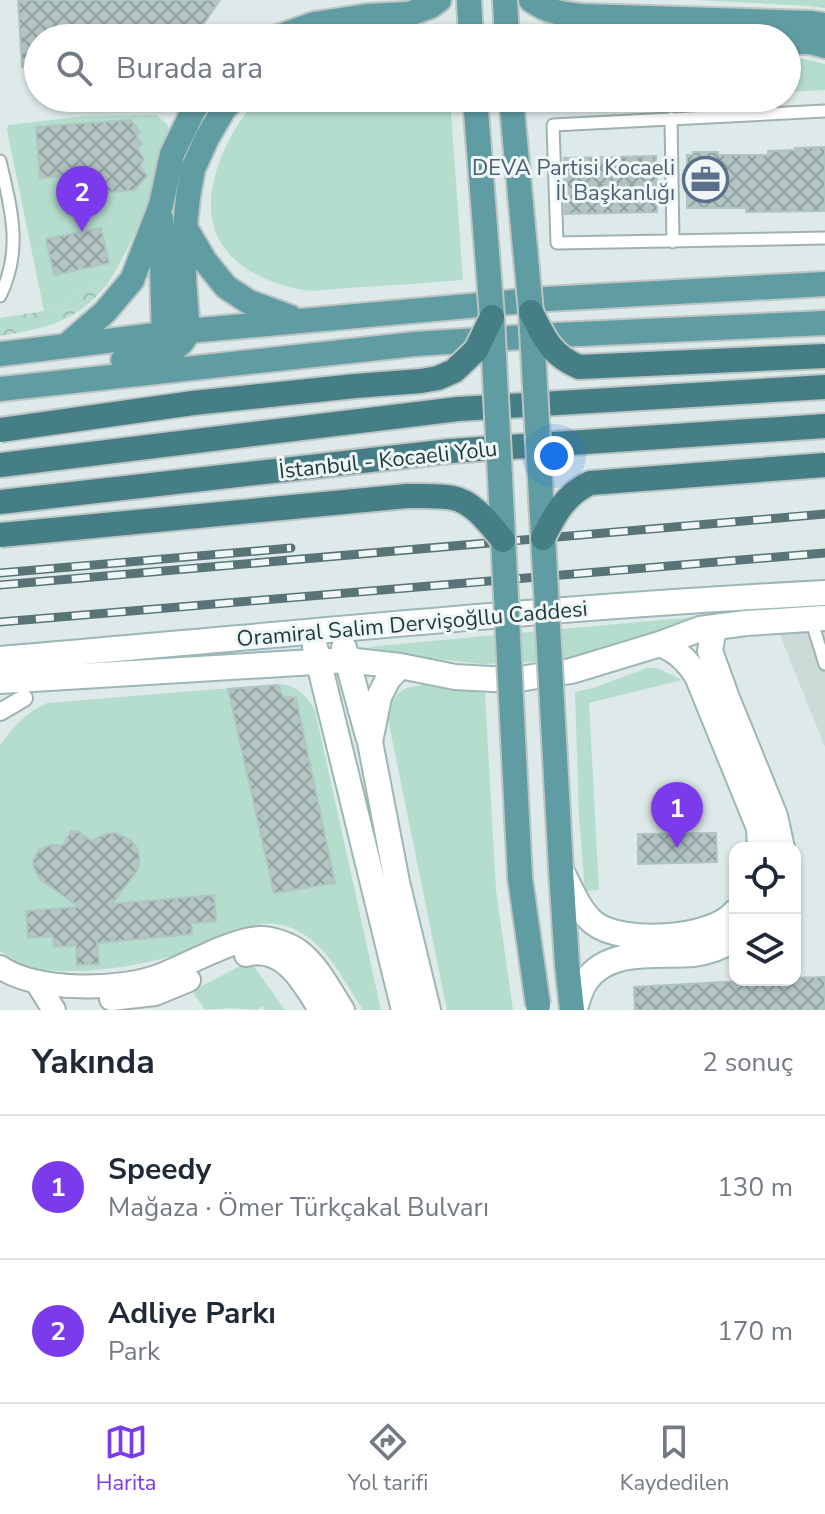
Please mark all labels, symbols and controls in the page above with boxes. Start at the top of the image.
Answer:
search box [24,24,801,112]
icon: search [52,46,96,90]
text: Burada ara [116,48,263,89]
place label: DEVA Partisi Kocaeli İl Başkanlığı [472,153,675,208]
office icon: DEVA Partisi Kocaeli İl Başkanlığı [682,156,730,204]
pin: 2 [56,166,108,232]
street label: İstanbul - Kocaeli Yolu [278,434,499,486]
your location [534,436,574,476]
street label: Oramiral Salim Dervişoğllu Caddesi [235,594,589,654]
pin: 1 [651,782,703,848]
map controls [729,842,801,986]
button: locate [729,842,801,914]
button: layers [729,914,801,986]
text: Yakında [32,1039,155,1085]
text: 2 sonuç [702,1045,793,1080]
text: Speedy [108,1149,211,1190]
text: 1 [50,1170,66,1205]
text: 130 m [717,1170,793,1205]
text: Mağaza · Ömer Türkçakal Bulvarı [108,1190,489,1225]
text: Adliye Parkı [108,1293,276,1334]
text: 2 [50,1314,66,1349]
text: 170 m [717,1314,793,1349]
text: Park [108,1334,160,1369]
tab: Harita [96,1420,156,1498]
tab: Yol tarifi [348,1420,428,1498]
tab: Kaydedilen [620,1420,729,1498]

